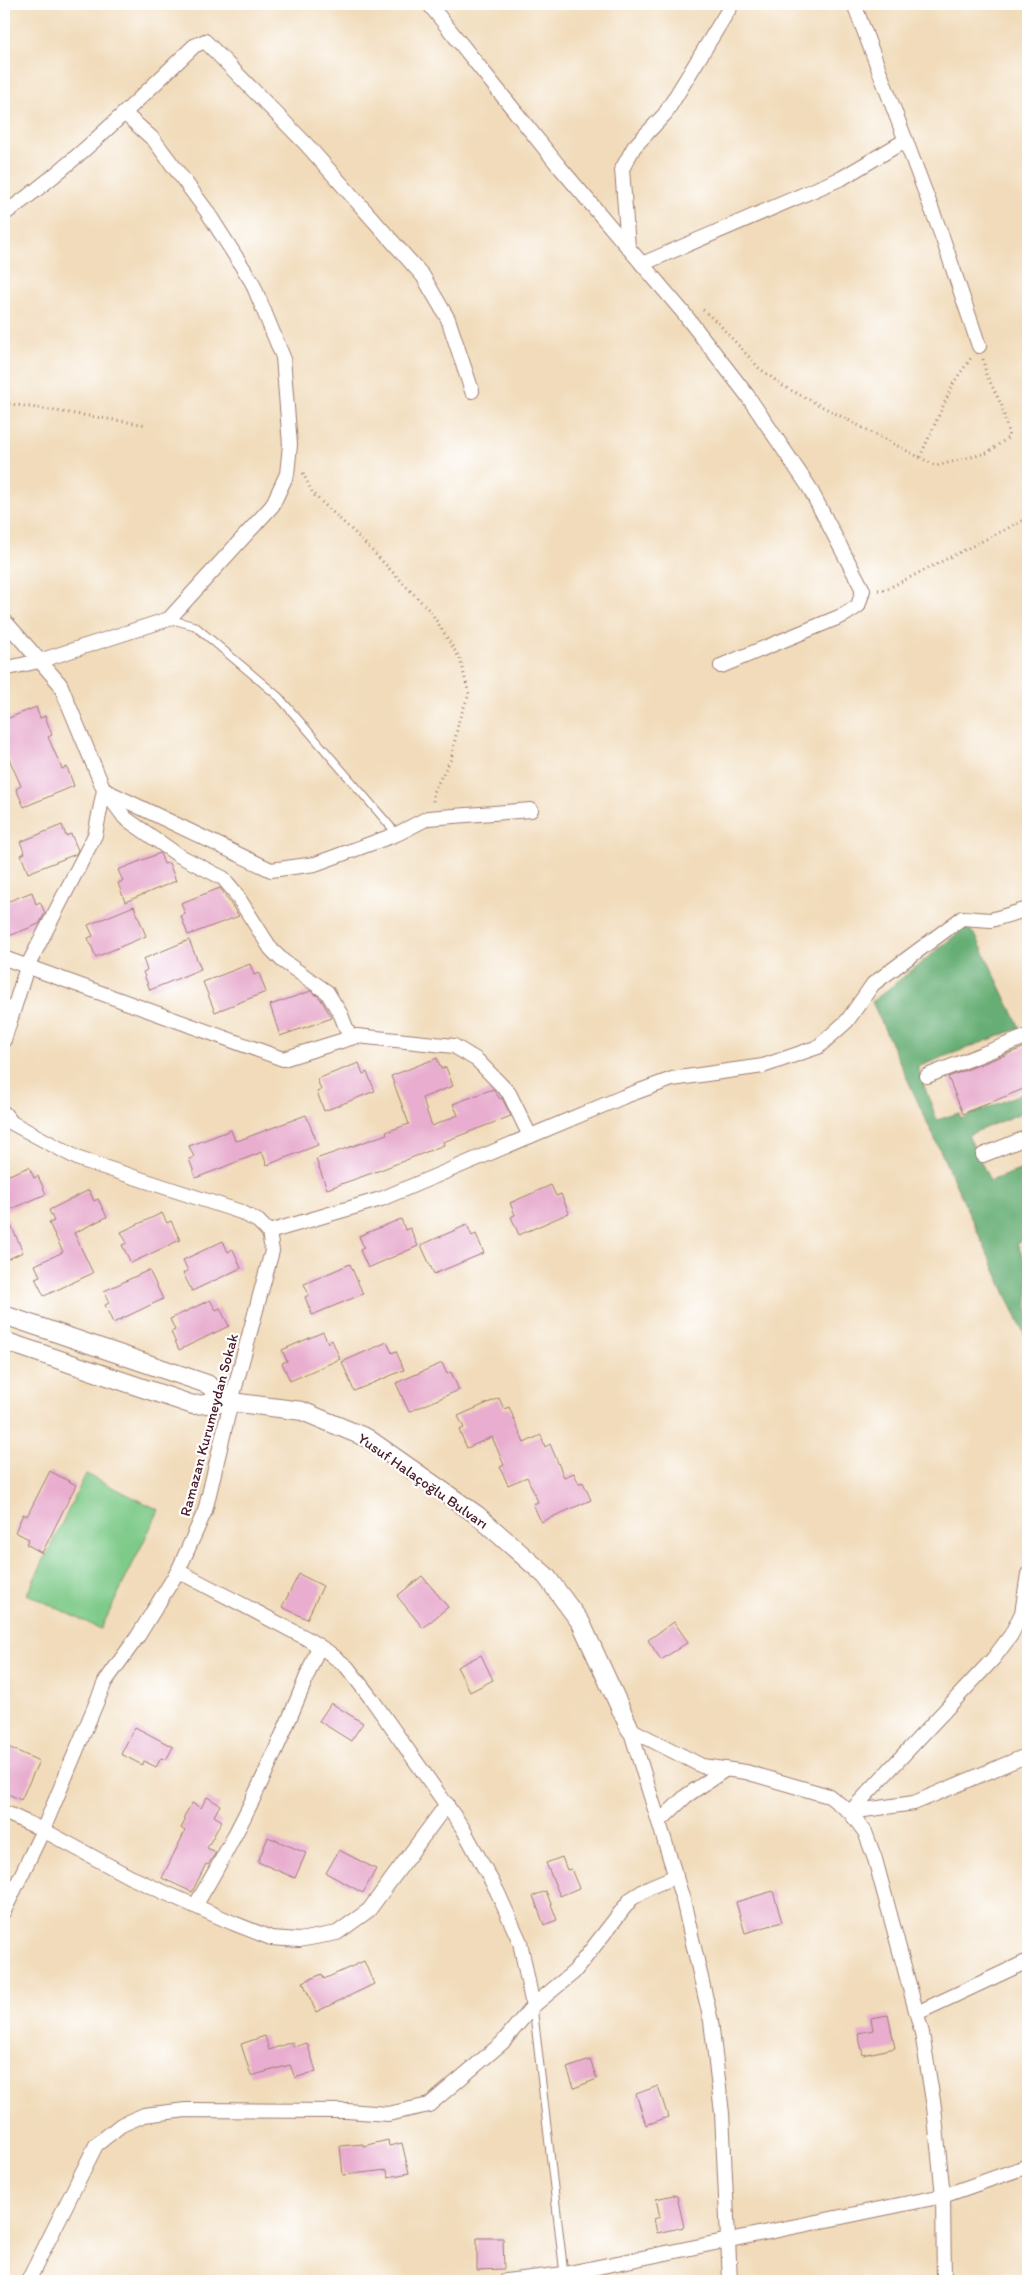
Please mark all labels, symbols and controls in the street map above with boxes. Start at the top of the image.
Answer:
street label: Ramazan Kurumeydan Sokak [176,1331,242,1518]
street label: Yusuf Halaçoğlu Bulvarı [354,1429,492,1533]

